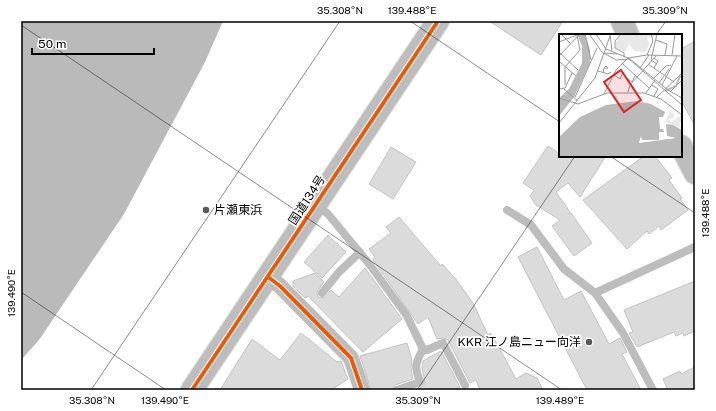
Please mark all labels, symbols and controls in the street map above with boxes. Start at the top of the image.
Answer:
text: 35.308°N [317,4,363,16]
text: 139.488°E [388,4,436,16]
text: 35.309°N [642,4,688,16]
scale bar [32,30,154,56]
inset map [559,34,682,157]
text: 50 m [38,37,66,51]
street label: 国道134号 [286,173,328,227]
text: 139.488°E [699,189,711,237]
place label: 片瀬東浜 [214,203,262,217]
marker: 片瀬東浜 [201,205,211,215]
text: 139.490°E [5,269,17,317]
place label: KKR 江ノ島ニュー向洋 [458,335,581,349]
marker: KKR 江ノ島ニュー向洋 [584,337,594,347]
text: 35.308°N [69,394,115,406]
text: 139.490°E [141,394,189,406]
text: 35.309°N [395,394,441,406]
text: 139.489°E [536,394,584,406]

